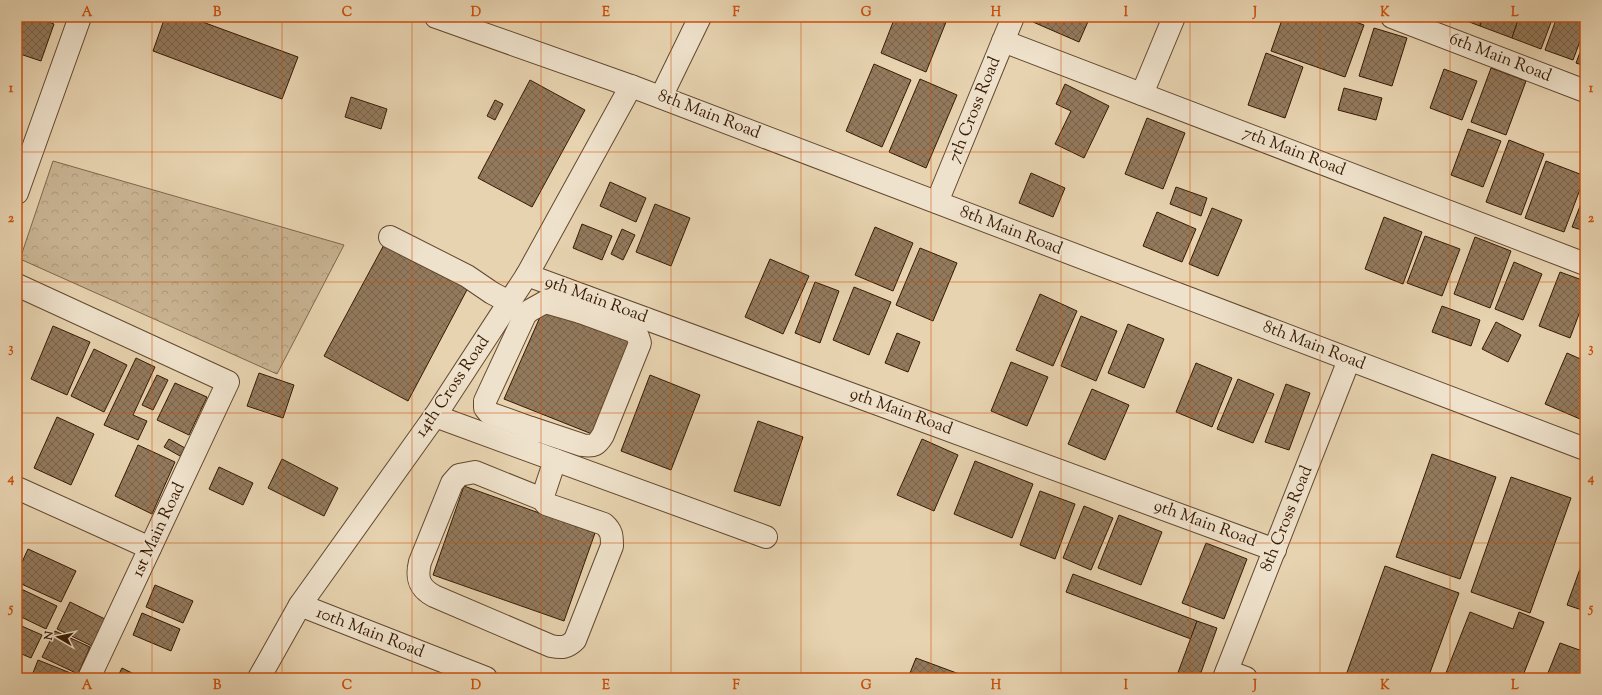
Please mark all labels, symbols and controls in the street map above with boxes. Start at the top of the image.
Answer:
text: A [82,4,93,22]
text: B [213,4,222,22]
text: C [342,4,352,22]
text: D [471,4,481,22]
text: E [602,4,610,22]
text: F [732,4,740,22]
text: G [861,4,872,22]
text: H [991,4,1002,22]
text: I [1124,4,1129,22]
text: J [1252,4,1257,22]
text: K [1380,4,1390,22]
text: L [1511,4,1519,22]
street label: 6th Main Road [1445,27,1555,89]
street label: 7th Cross Road [943,53,1007,167]
text: 1 [9,80,14,98]
text: 1 [1589,80,1594,98]
street label: 8th Main Road [654,84,764,146]
street label: 7th Main Road [1239,121,1349,183]
street label: 8th Main Road [956,200,1066,262]
text: 2 [8,210,15,228]
text: 2 [1588,210,1595,228]
street label: 9th Main Road [541,270,651,330]
street label: 8th Main Road [1259,315,1369,377]
street label: 14th Cross Road [410,331,496,443]
text: 3 [8,340,14,358]
text: 3 [1588,340,1594,358]
street label: 9th Main Road [846,382,956,442]
street label: 8th Cross Road [1255,462,1319,576]
text: 4 [7,470,15,488]
text: 4 [1587,470,1595,488]
street label: 1st Main Road [127,478,192,581]
street label: 9th Main Road [1150,494,1260,554]
text: 5 [8,600,14,618]
text: 5 [1588,600,1594,618]
street label: 10th Main Road [312,601,428,665]
north arrow [38,617,78,657]
text: N [40,630,58,642]
text: A [82,677,93,695]
text: B [213,677,222,695]
text: C [342,677,352,695]
text: D [471,677,481,695]
text: E [602,677,610,695]
text: F [732,677,740,695]
text: G [861,677,872,695]
text: H [991,677,1002,695]
text: I [1124,677,1129,695]
text: J [1252,677,1257,695]
text: K [1380,677,1390,695]
text: L [1511,677,1519,695]

